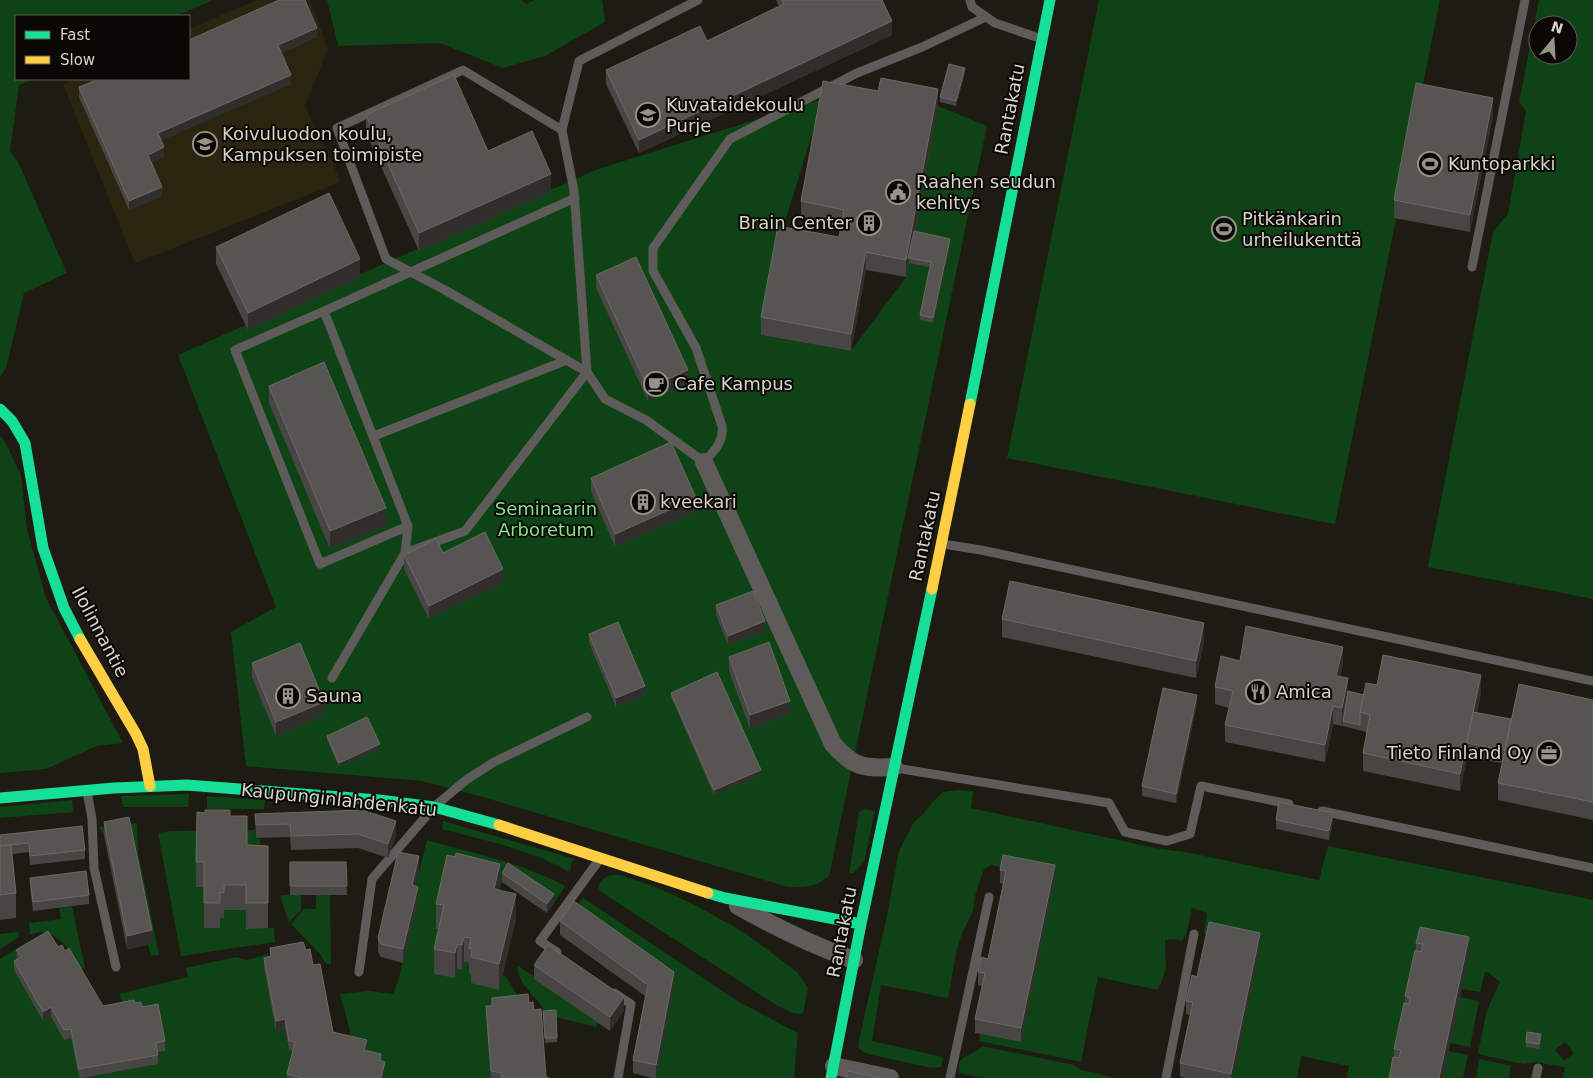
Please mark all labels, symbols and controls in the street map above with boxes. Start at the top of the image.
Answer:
legend [15,15,190,80]
north arrow [1528,15,1578,65]
text: N [1549,18,1565,37]
text: Fast [60,26,90,44]
text: Slow [60,51,95,69]
street label: Rantakatu [990,62,1029,156]
place label: Kuvataidekoulu Purje [666,94,804,136]
school or university icon: Kuvataidekoulu Purje [635,102,661,128]
place label: Koivuluodon koulu, Kampuksen toimipiste [222,123,422,165]
school or university icon: Koivuluodon koulu, Kampuksen toimipiste [192,131,218,157]
sports icon: Kuntoparkki [1417,151,1443,177]
place label: Kuntoparkki [1448,153,1556,174]
place label: Raahen seudun kehitys [916,171,1056,213]
public building icon: Raahen seudun kehitys [885,179,911,205]
place label: Pitkänkarin urheilukenttä [1242,208,1362,250]
building icon: Brain Center [856,210,882,236]
place label: Brain Center [739,212,853,233]
sports icon: Pitkänkarin urheilukenttä [1211,216,1237,242]
cafe icon: Cafe Kampus [643,371,669,397]
place label: Cafe Kampus [674,373,793,394]
building icon: kveekari [630,489,656,515]
street label: Rantakatu [905,489,944,583]
place label: kveekari [660,491,737,512]
park label: Seminaarin Arboretum [495,498,597,540]
street label: Ilolinnantie [68,583,133,681]
restaurant icon: Amica [1245,679,1271,705]
place label: Amica [1276,681,1332,702]
building icon: Sauna [275,683,301,709]
place label: Sauna [306,685,362,706]
office icon: Tieto Finland Oy [1536,740,1562,766]
place label: Tieto Finland Oy [1386,742,1532,763]
street label: Kaupunginlahdenkatu [240,779,438,820]
street label: Rantakatu [822,885,861,979]

